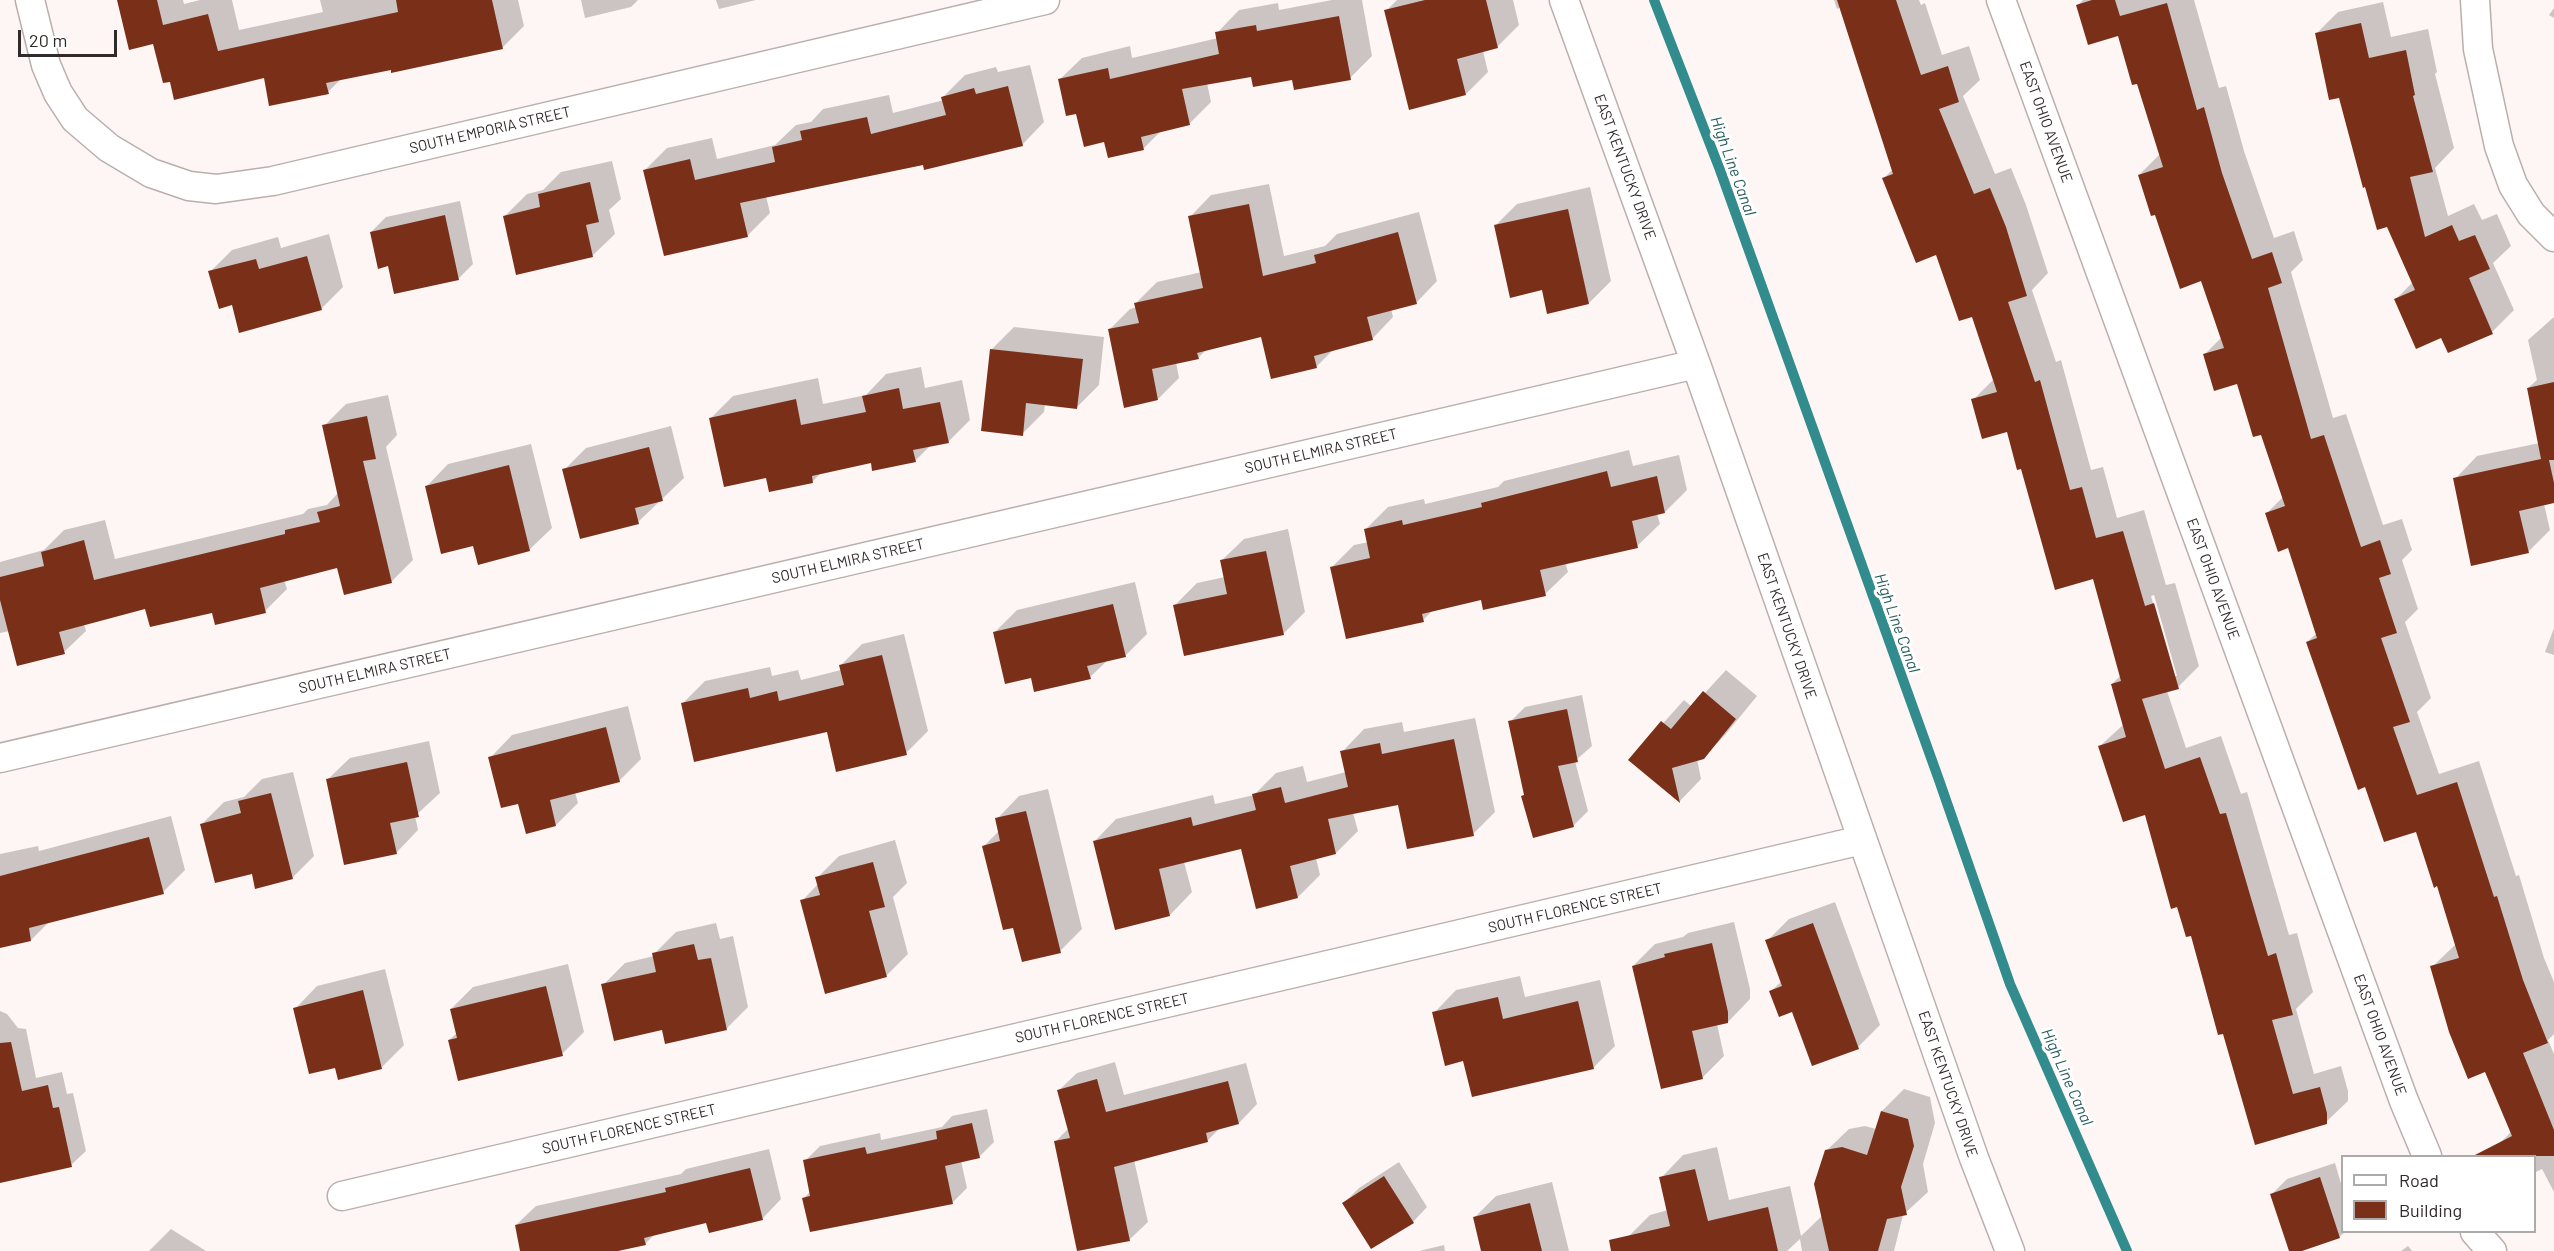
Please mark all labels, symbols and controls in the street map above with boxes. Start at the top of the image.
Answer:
scale bar [21,18,120,56]
text: 20 m [29,29,67,51]
street label: EAST OHIO AVENUE [2016,59,2076,185]
street label: EAST KENTUCKY DRIVE [1590,92,1660,242]
street label: SOUTH EMPORIA STREET [408,103,572,157]
water label: High Line Canal [1706,114,1760,218]
street label: SOUTH ELMIRA STREET [1243,425,1399,477]
street label: EAST OHIO AVENUE [2183,516,2243,642]
street label: SOUTH ELMIRA STREET [770,535,926,587]
street label: EAST KENTUCKY DRIVE [1753,550,1821,702]
water label: High Line Canal [1870,571,1924,675]
street label: SOUTH ELMIRA STREET [297,645,453,697]
street label: SOUTH FLORENCE STREET [1486,879,1664,937]
street label: EAST OHIO AVENUE [2350,972,2410,1098]
street label: SOUTH FLORENCE STREET [1013,989,1191,1047]
street label: EAST KENTUCKY DRIVE [1914,1008,1982,1160]
water label: High Line Canal [2037,1025,2097,1129]
street label: SOUTH FLORENCE STREET [540,1100,718,1158]
legend [2341,1155,2536,1233]
text: Road [2399,1169,2439,1191]
text: Building [2399,1199,2462,1221]

